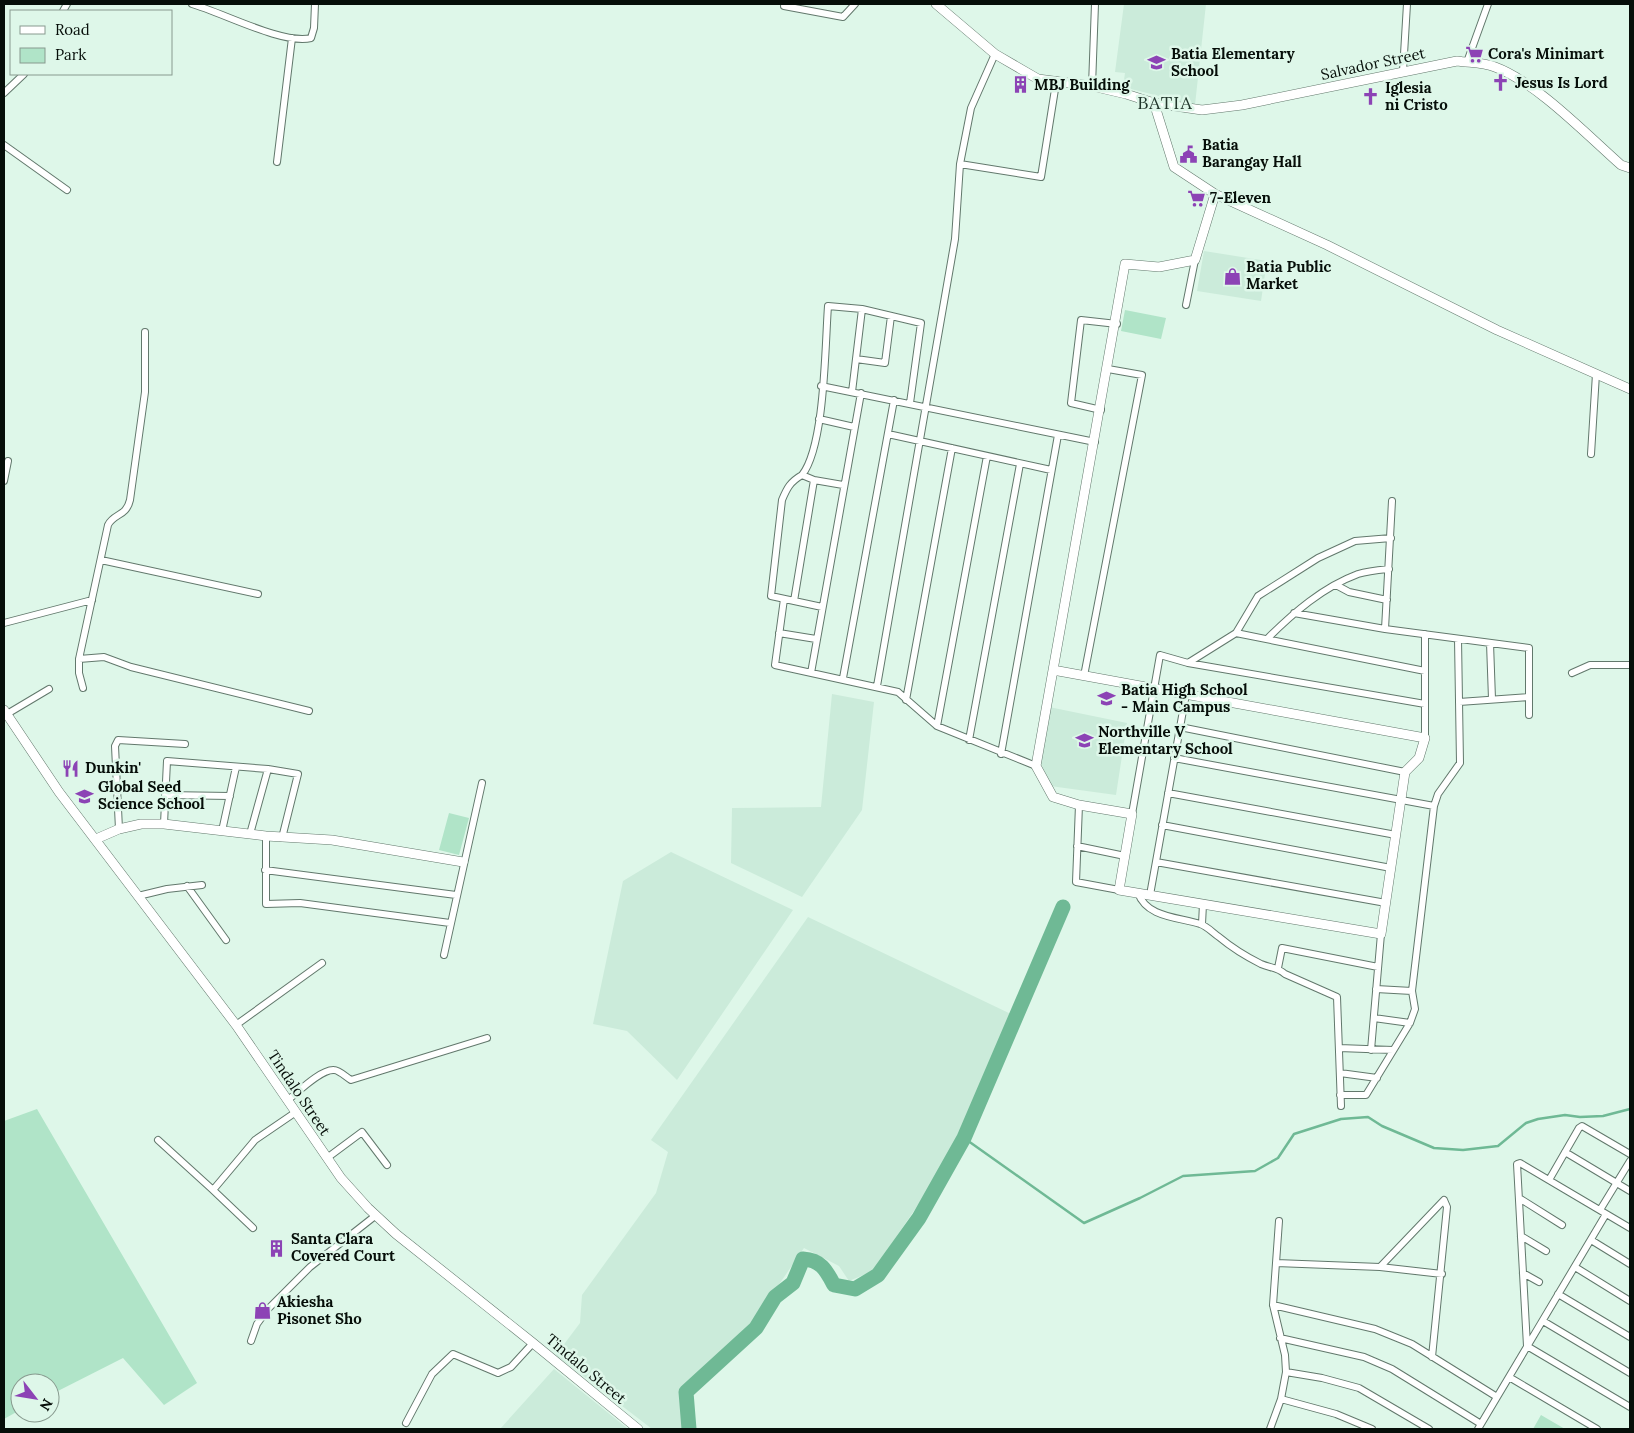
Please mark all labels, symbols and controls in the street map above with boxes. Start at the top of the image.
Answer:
legend [10,10,172,75]
text: Road [55,20,90,39]
street label: Salvador Street [1319,43,1427,84]
place label: Batia Elementary School [1171,44,1296,80]
supermarket icon: Cora's Minimart [1464,44,1484,64]
place label: Cora's Minimart [1488,44,1605,63]
text: Park [55,45,86,64]
school or university icon: Batia Elementary School [1147,53,1167,73]
church icon: Jesus Is Lord [1491,73,1511,93]
place label: Jesus Is Lord [1515,73,1608,92]
building icon: MBJ Building [1010,75,1030,95]
place label: MBJ Building [1034,75,1130,94]
place label: Iglesia ni Cristo [1385,78,1448,114]
church icon: Iglesia ni Cristo [1361,87,1381,107]
district label: BATIA [1137,91,1193,114]
place label: Batia Barangay Hall [1202,135,1302,171]
public building icon: Batia Barangay Hall [1178,144,1198,164]
supermarket icon: 7-Eleven [1186,188,1206,208]
place label: 7-Eleven [1210,188,1272,207]
place label: Batia Public Market [1246,257,1332,293]
shop icon: Batia Public Market [1222,266,1242,286]
place label: Batia High School - Main Campus [1121,680,1248,716]
school or university icon: Batia High School - Main Campus [1097,689,1117,709]
place label: Northville V Elementary School [1098,722,1233,758]
school or university icon: Northville V Elementary School [1074,731,1094,751]
restaurant icon: Dunkin' [61,758,81,778]
place label: Dunkin' [85,758,141,777]
place label: Global Seed Science School [98,777,205,813]
school or university icon: Global Seed Science School [74,786,94,806]
street label: Tindalo Street [264,1046,335,1139]
place label: Santa Clara Covered Court [291,1229,396,1265]
building icon: Santa Clara Covered Court [267,1238,287,1258]
place label: Akiesha Pisonet Sho [277,1292,362,1328]
shop icon: Akiesha Pisonet Sho [253,1301,273,1321]
street label: Tindalo Street [542,1330,630,1408]
north arrow [10,1373,60,1423]
text: N [36,1395,57,1414]

